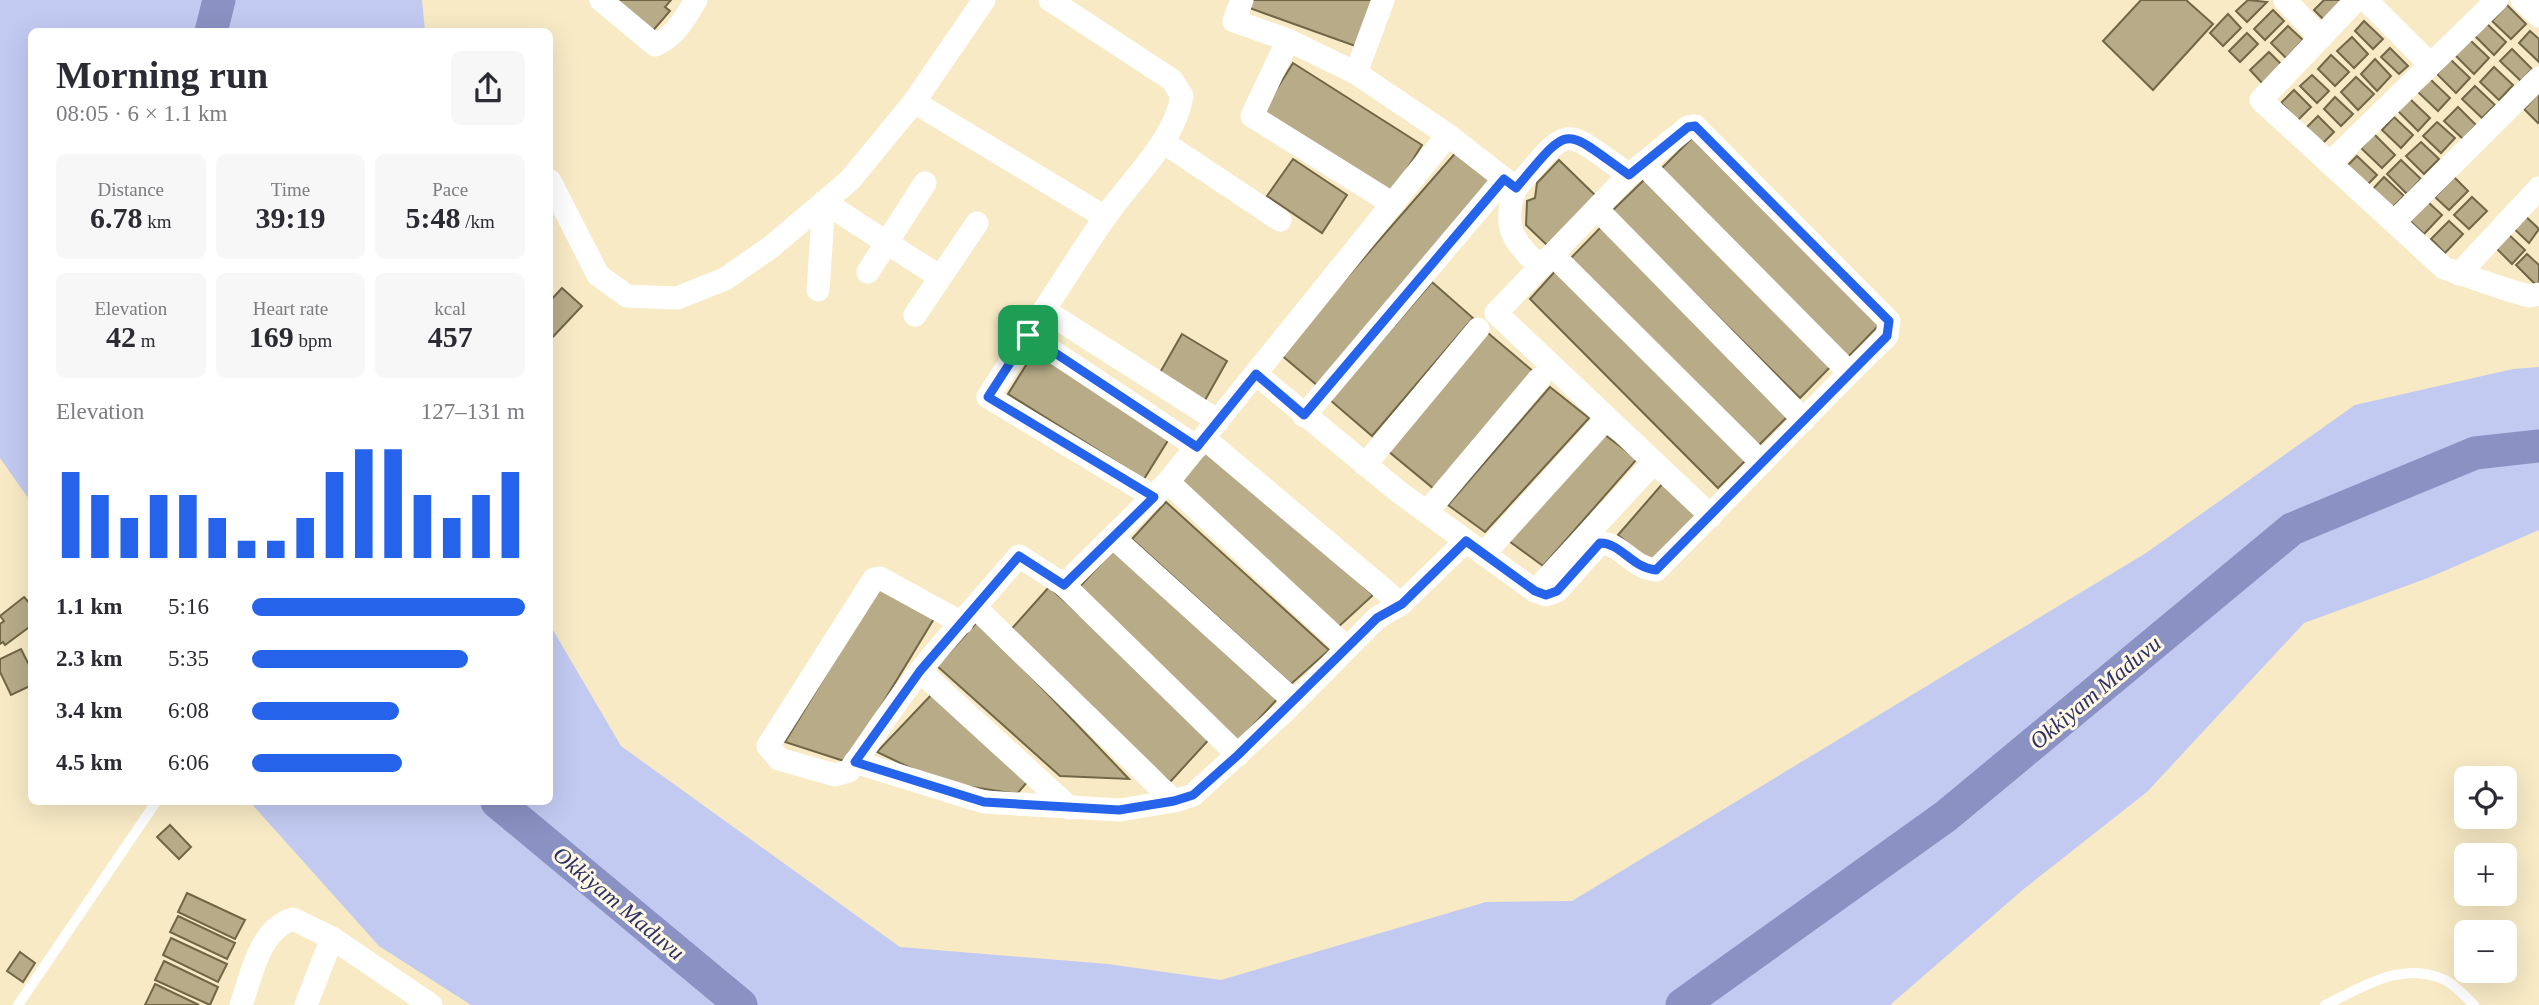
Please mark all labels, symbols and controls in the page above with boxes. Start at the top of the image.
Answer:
button: share [451,51,525,125]
text: Morning run [56,54,268,96]
text: 08:05 · 6 × 1.1 km [56,101,227,126]
text: Distance [98,179,164,200]
text: Time [271,179,310,200]
text: Pace [432,179,468,200]
text: 6.78 [90,201,143,234]
text: 39:19 [255,201,325,234]
text: 5:48 [406,201,461,234]
text: km [143,211,172,232]
text: /km [461,211,495,232]
text: Elevation [94,298,167,319]
text: Heart rate [253,298,328,319]
text: kcal [434,298,466,319]
pin [998,305,1058,365]
icon: arrive [1009,316,1047,354]
text: 42 [106,320,136,353]
text: 169 [249,320,294,353]
text: 457 [428,320,473,353]
text: m [136,330,156,351]
text: bpm [294,330,332,351]
text: Elevation [56,399,144,424]
text: 127–131 m [421,399,525,424]
text: 1.1 km [56,594,122,619]
text: 5:16 [168,594,209,619]
water label: Okkiyam Maduvu [2025,630,2166,754]
text: 2.3 km [56,646,122,671]
text: 5:35 [168,646,209,671]
text: 3.4 km [56,698,122,723]
text: 6:08 [168,698,209,723]
text: 4.5 km [56,750,122,775]
text: 6:06 [168,750,209,775]
map controls [2454,766,2517,983]
button: locate [2454,766,2517,829]
water label: Okkiyam Maduvu [548,841,689,965]
button: + [2454,843,2517,906]
button: − [2454,920,2517,983]

